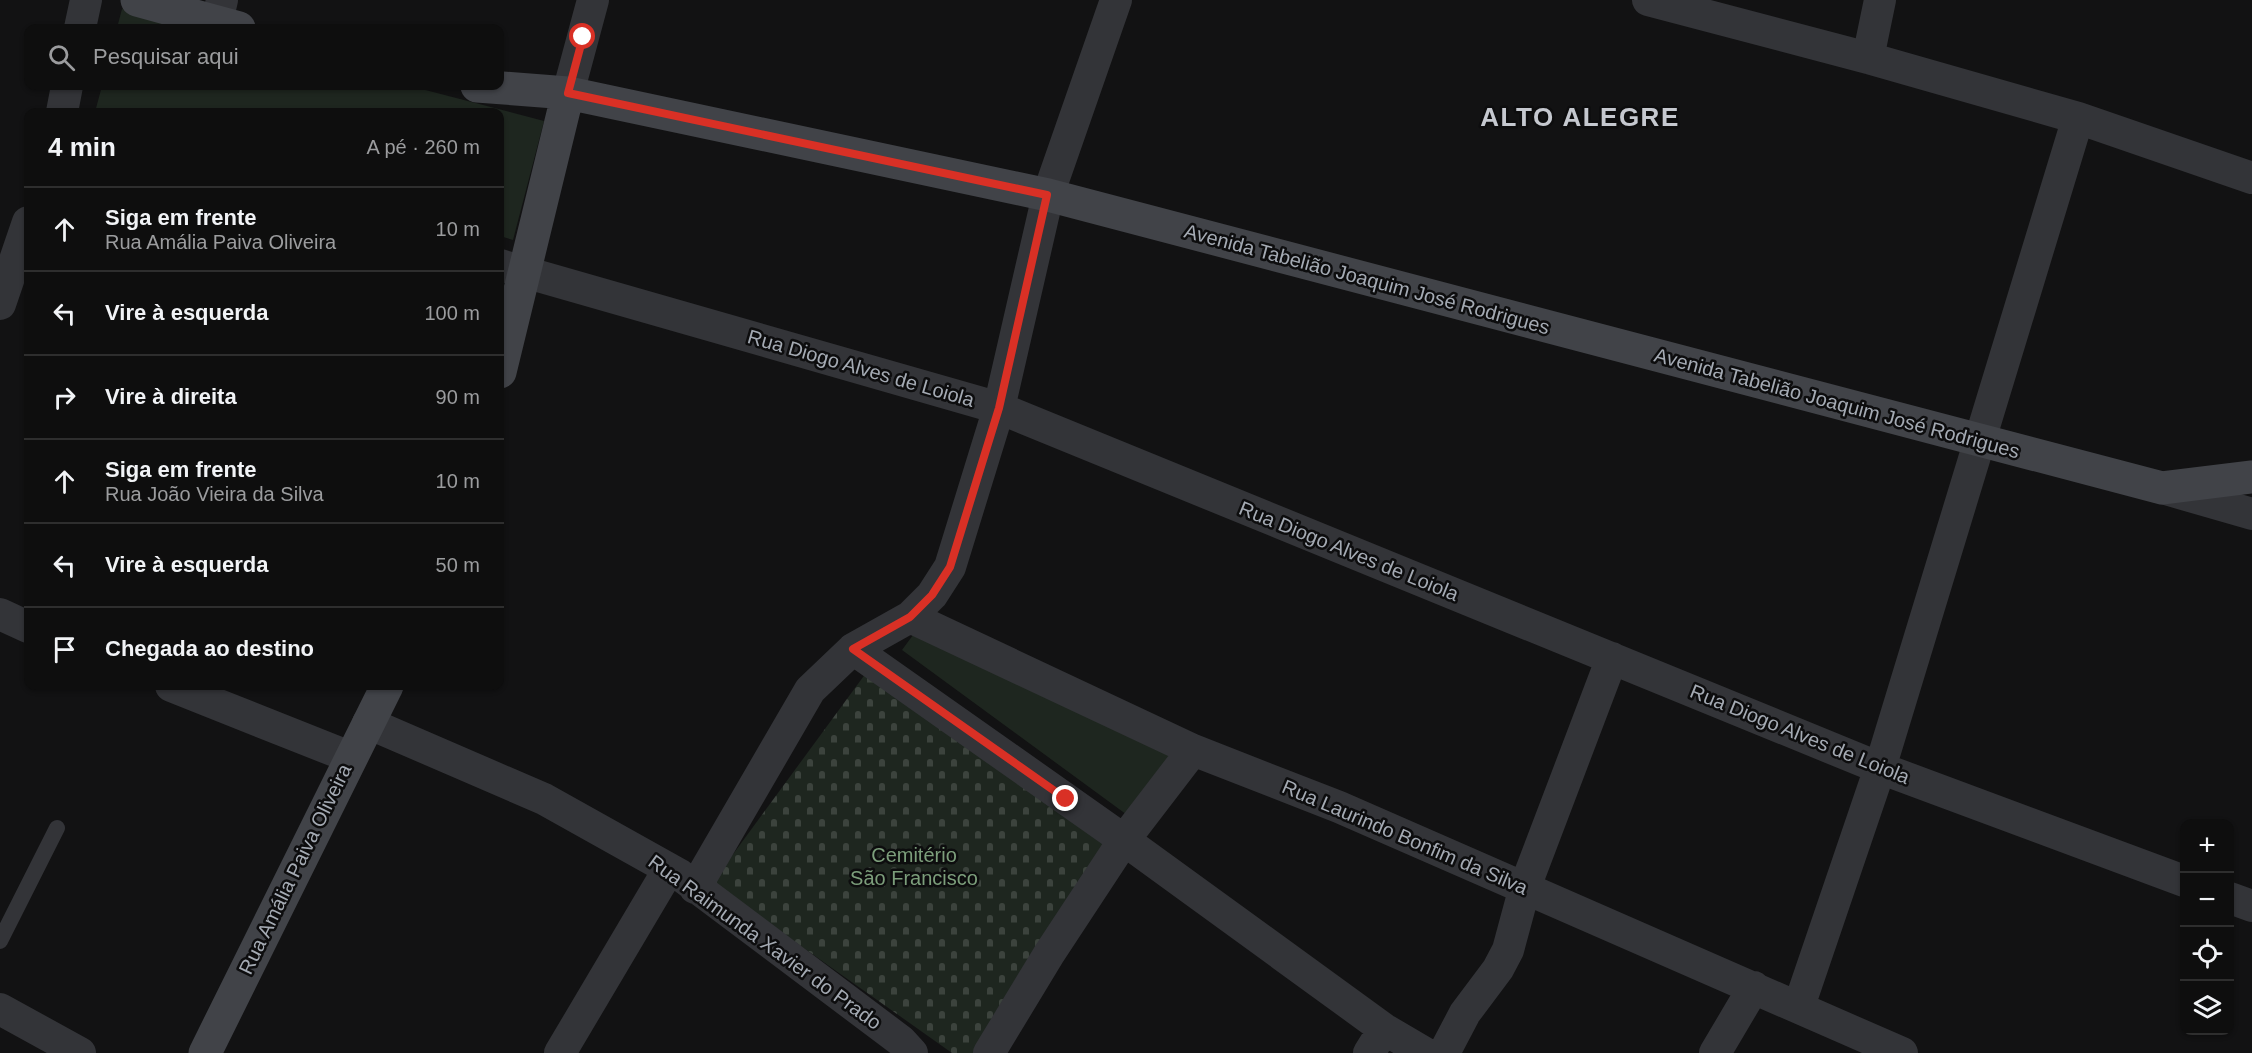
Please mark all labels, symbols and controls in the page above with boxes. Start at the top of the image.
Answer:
route start [569,23,595,49]
search box [24,24,504,90]
icon: search [45,41,78,74]
text: Pesquisar aqui [93,44,239,69]
district label: ALTO ALEGRE [1480,102,1680,132]
text: 4 min [48,132,116,162]
text: A pé · 260 m [367,136,480,158]
text: Siga em frente [105,205,257,230]
icon: ahead [48,213,81,246]
text: 10 m [436,218,480,240]
street label: Avenida Tabelião Joaquim José Rodrigues [1182,220,1552,338]
text: Rua Amália Paiva Oliveira [105,231,336,253]
icon: left [48,297,81,330]
text: Vire à esquerda [105,300,268,325]
text: 100 m [424,302,480,324]
street label: Rua Diogo Alves de Loiola [745,325,978,411]
street label: Avenida Tabelião Joaquim José Rodrigues [1652,344,2022,462]
icon: right [48,381,81,414]
text: Vire à direita [105,384,237,409]
text: 90 m [436,386,480,408]
text: Siga em frente [105,457,257,482]
icon: ahead [48,465,81,498]
text: 10 m [436,470,480,492]
text: Rua João Vieira da Silva [105,483,324,505]
street label: Rua Diogo Alves de Loiola [1236,497,1463,605]
icon: left [48,549,81,582]
text: Vire à esquerda [105,552,268,577]
text: 50 m [436,554,480,576]
icon: arrive [48,633,81,666]
text: Chegada ao destino [105,636,314,661]
street label: Rua Diogo Alves de Loiola [1687,680,1914,788]
street label: Rua Amália Paiva Oliveira [234,759,356,978]
street label: Rua Laurindo Bonfim da Silva [1279,775,1532,899]
route end [1052,785,1078,811]
map controls [2180,819,2234,1035]
button: + [2180,819,2234,873]
park label: Cemitério São Francisco [850,844,978,889]
street label: Rua Raimunda Xavier do Prado [644,850,886,1034]
button: − [2180,873,2234,927]
button: locate [2180,927,2234,981]
button: layers [2180,981,2234,1035]

